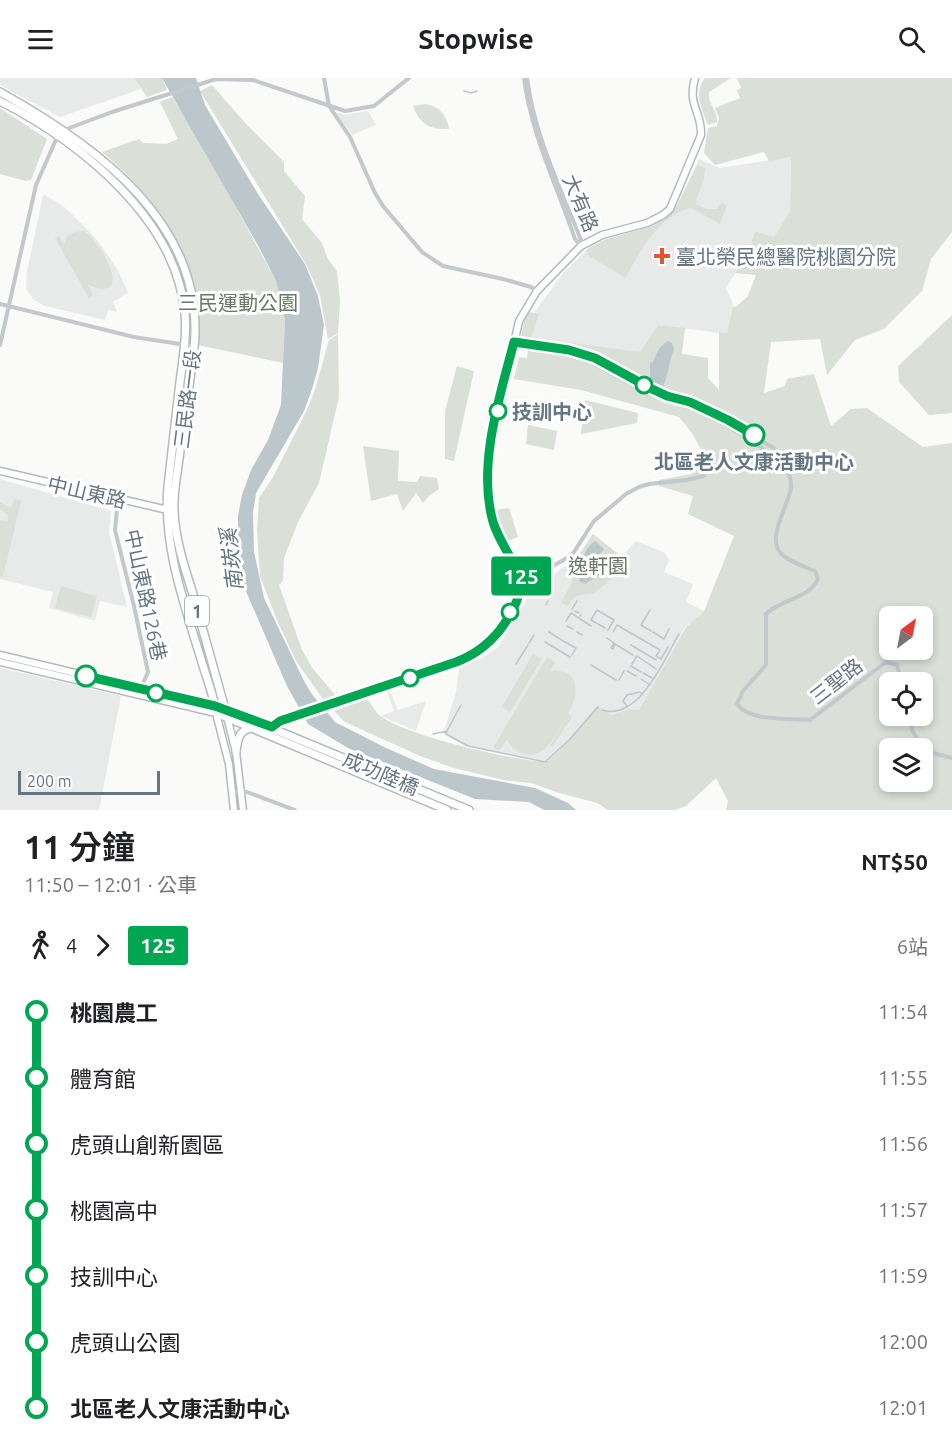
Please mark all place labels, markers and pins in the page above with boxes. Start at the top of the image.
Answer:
place label: 臺北榮民總醫院桃園分院 [676,245,896,268]
marker: 臺北榮民總醫院桃園分院 [653,247,671,265]
unlabelled marker [635,376,653,394]
place label: 技訓中心 [512,400,592,423]
marker: 技訓中心 [489,402,507,420]
marker: 北區老人文康活動中心 [743,424,765,446]
place label: 北區老人文康活動中心 [654,450,854,473]
unlabelled marker [501,603,519,621]
unlabelled marker [75,665,97,687]
unlabelled marker [401,669,419,687]
unlabelled marker [147,684,165,702]

